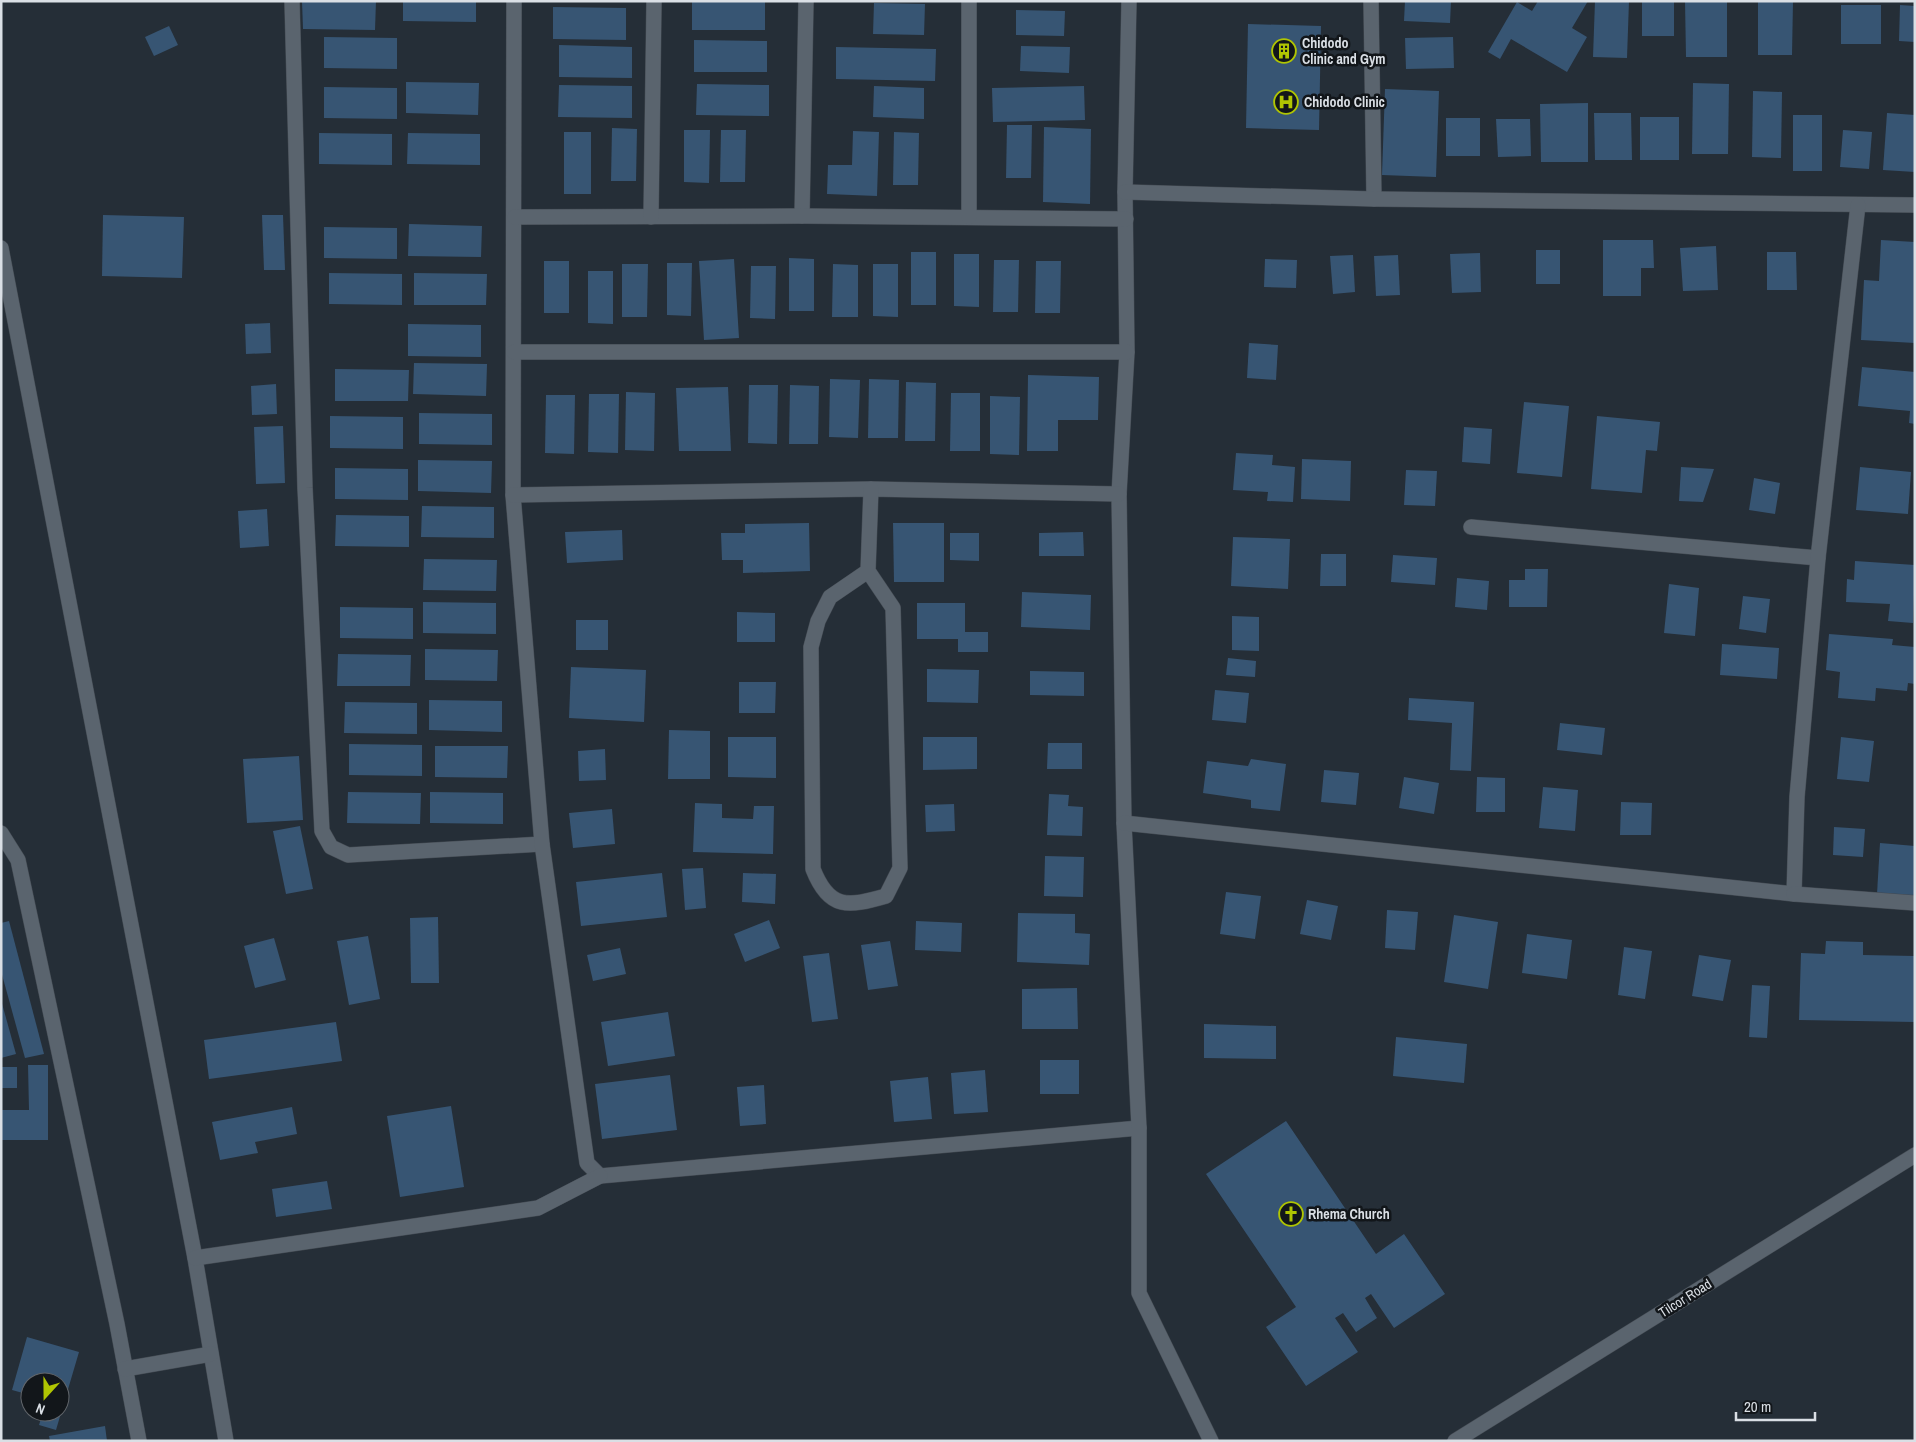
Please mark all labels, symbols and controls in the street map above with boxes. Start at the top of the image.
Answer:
place label: Chidodo Clinic and Gym [1302,34,1386,68]
building icon: Chidodo Clinic and Gym [1271,38,1297,64]
hospital icon: Chidodo Clinic [1273,89,1299,115]
place label: Chidodo Clinic [1304,93,1385,111]
church icon: Rhema Church [1278,1201,1304,1227]
place label: Rhema Church [1308,1205,1390,1223]
street label: Tilcor Road [1655,1275,1715,1321]
north arrow [20,1372,70,1422]
scale bar [1736,1390,1815,1422]
text: 20 m [1744,1396,1771,1417]
text: N [33,1399,47,1419]

